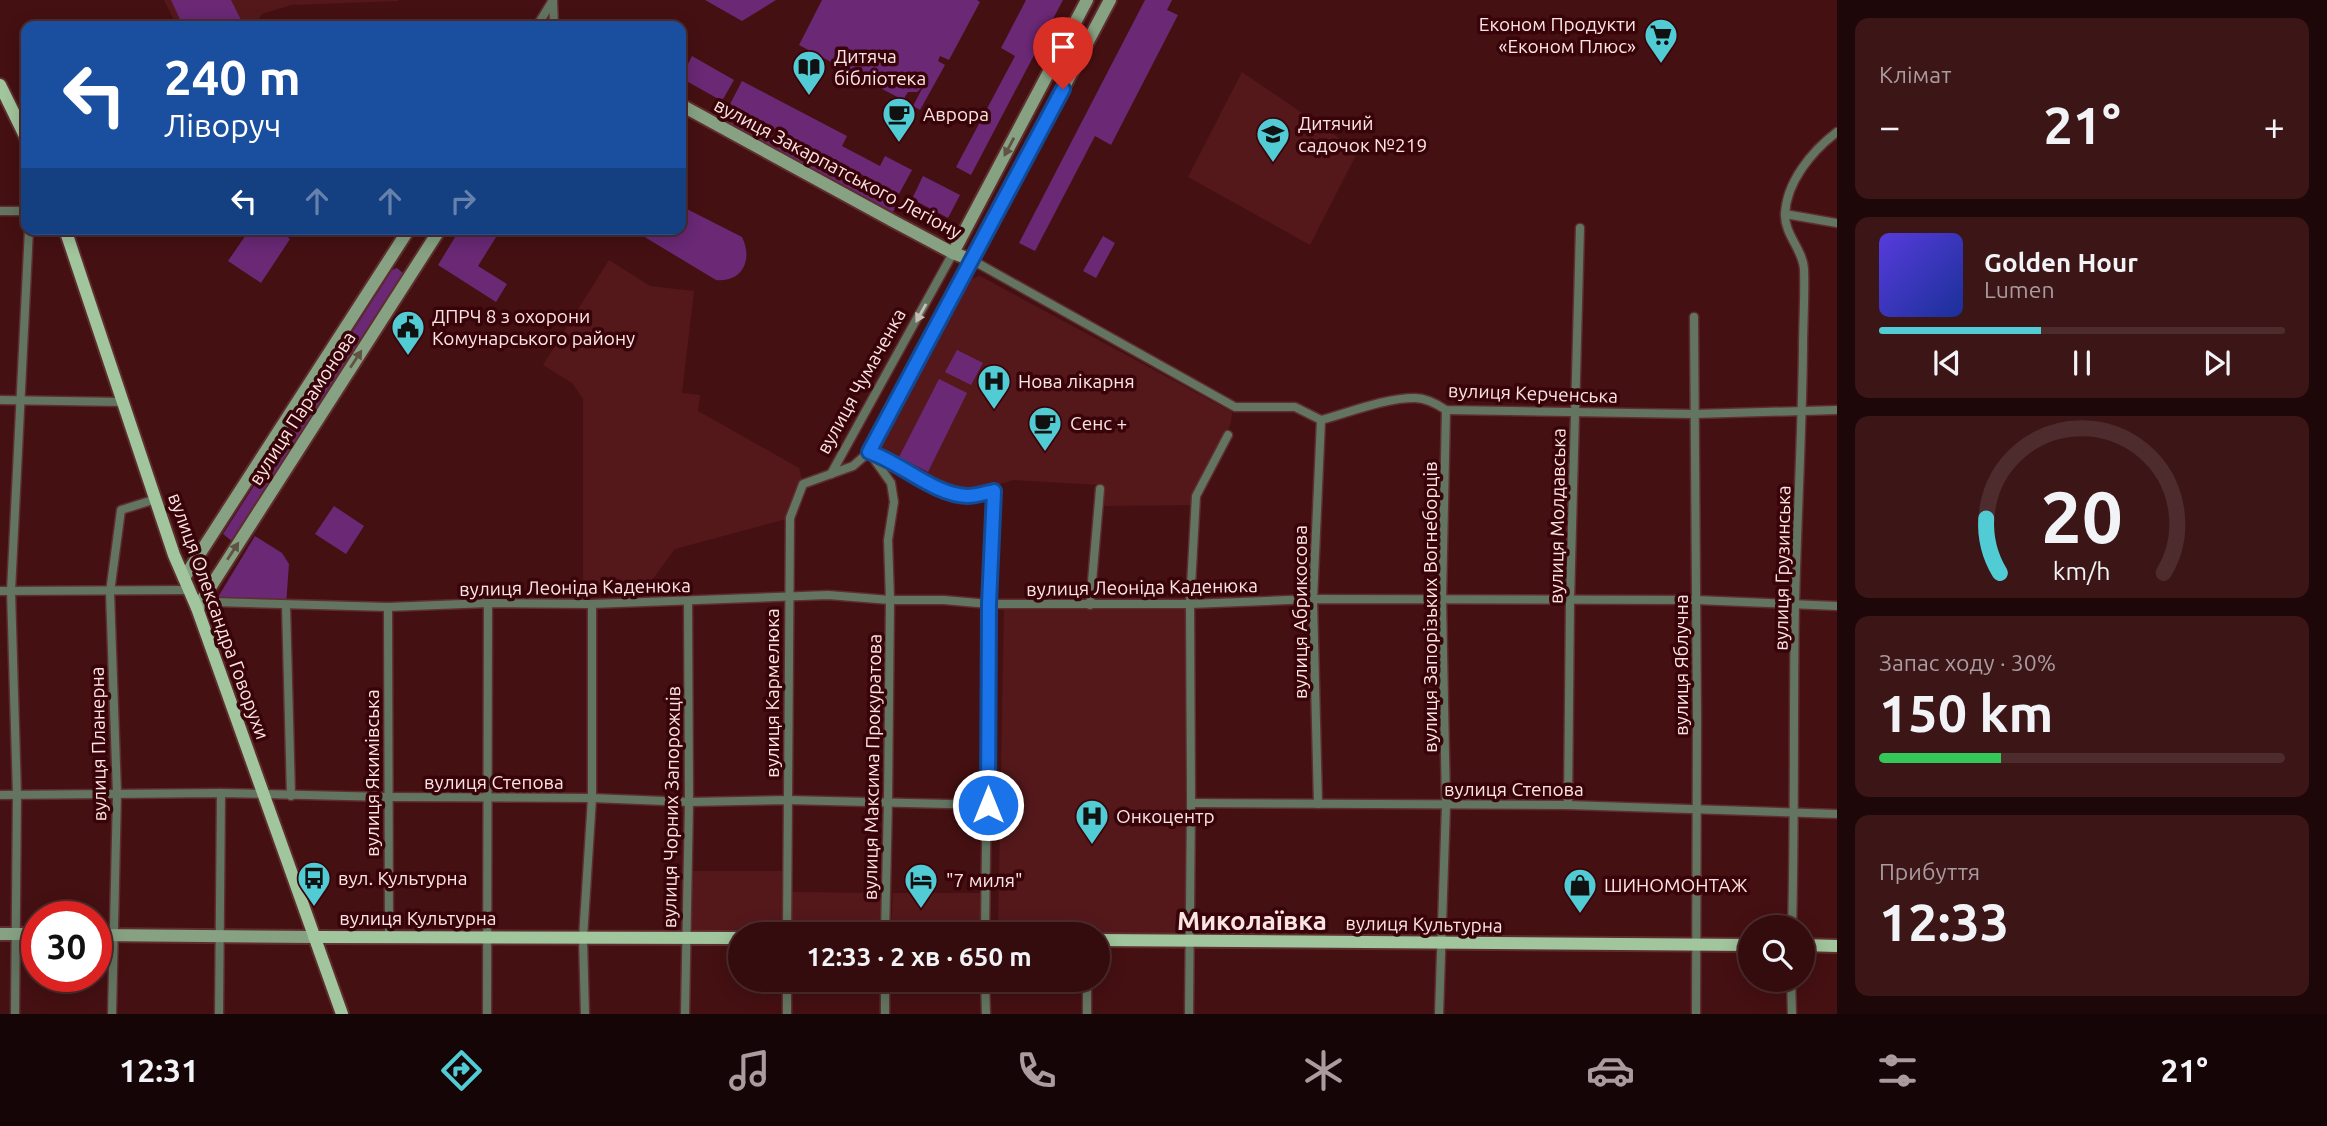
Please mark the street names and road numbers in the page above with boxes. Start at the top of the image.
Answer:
street label: вулиця Закарпатського Легіону [711,93,965,243]
street label: вулиця Чумаченка [812,304,910,458]
street label: вулиця Парамонова [244,327,360,489]
street label: вулиця Керченська [1448,379,1618,407]
street label: вулиця Молдавська [1544,428,1570,604]
street label: вулиця Запорізьких Вогнеборців [1419,461,1441,753]
street label: вулиця Грузинська [1770,485,1794,651]
street label: вулиця Олександра Говорухи [164,490,274,742]
street label: вулиця Абрикосова [1289,525,1311,699]
street label: вулиця Леоніда Каденюка [459,574,691,600]
street label: вулиця Леоніда Каденюка [1026,574,1258,600]
street label: вулиця Яблучна [1670,594,1692,736]
street label: вулиця Кармелюка [761,608,783,778]
street label: вулиця Максима Прокуратова [859,634,885,900]
street label: вулиця Планерна [86,666,110,822]
street label: вулиця Чорних Запорожців [658,686,684,928]
street label: вулиця Якимівська [361,689,383,857]
street label: вулиця Степова [424,771,564,793]
street label: вулиця Степова [1444,778,1584,800]
street label: вулиця Культурна [339,907,497,929]
street label: вулиця Культурна [1345,912,1503,936]

